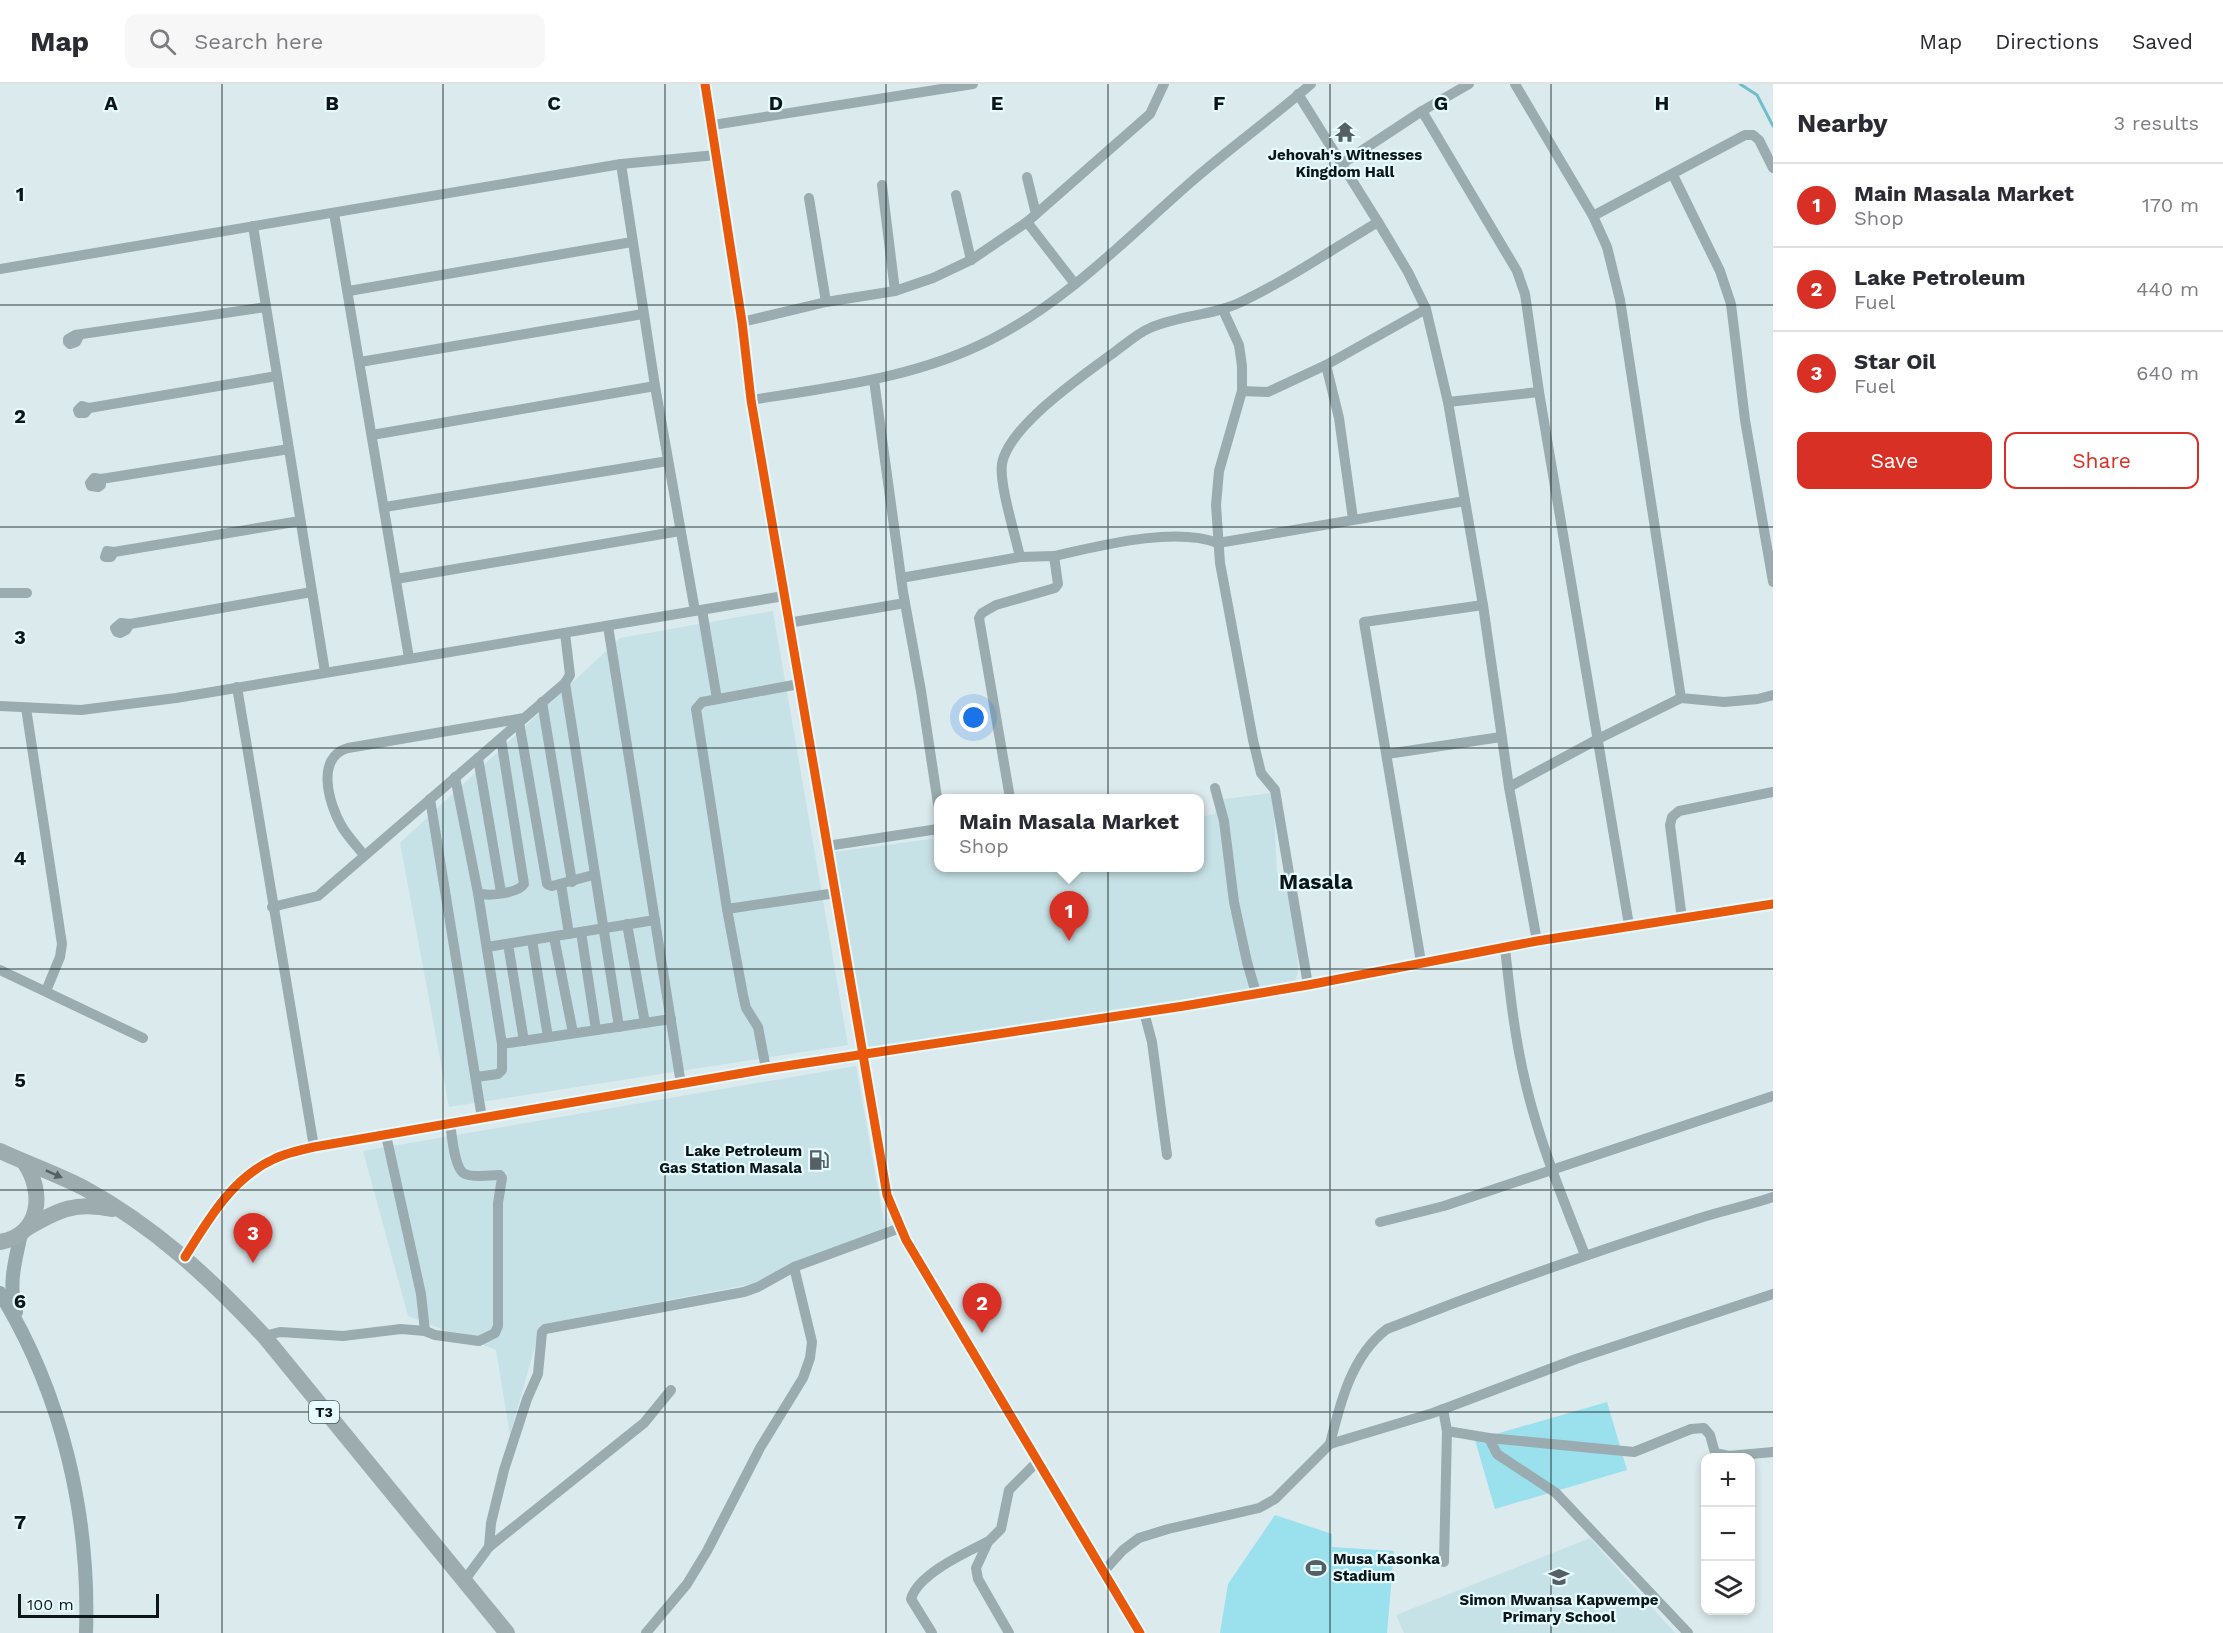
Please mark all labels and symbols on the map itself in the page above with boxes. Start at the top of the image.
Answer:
text: A [104,91,118,115]
text: B [325,91,339,115]
text: C [547,91,561,115]
text: D [769,91,783,115]
text: E [991,91,1003,115]
text: F [1213,91,1225,115]
text: G [1434,91,1448,115]
text: H [1655,91,1669,115]
temple icon: Jehovah's Witnesses Kingdom Hall [1333,120,1357,144]
place label: Jehovah's Witnesses Kingdom Hall [1268,146,1422,181]
text: 1 [16,182,24,206]
text: 2 [14,404,26,428]
text: 3 [14,625,26,649]
your location [959,703,988,732]
text: 4 [14,846,27,870]
district label: Masala [1279,869,1354,894]
pin: 1 [1050,892,1088,941]
text: 5 [14,1068,26,1092]
place label: Lake Petroleum Gas Station Masala [659,1142,802,1177]
fuel station icon: Lake Petroleum Gas Station Masala [807,1148,831,1172]
one-way arrow [45,1170,63,1179]
pin: 3 [234,1214,272,1263]
pin: 2 [962,1284,1002,1333]
text: 6 [14,1289,26,1313]
road number: T3 [309,1401,339,1423]
text: 7 [14,1510,26,1534]
place label: Musa Kasonka Stadium [1333,1550,1440,1585]
sports icon: Musa Kasonka Stadium [1304,1556,1328,1580]
school or university icon: Simon Mwansa Kapwempe Primary School [1547,1565,1571,1589]
scale bar [18,1591,159,1618]
place label: Simon Mwansa Kapwempe Primary School [1460,1591,1659,1626]

